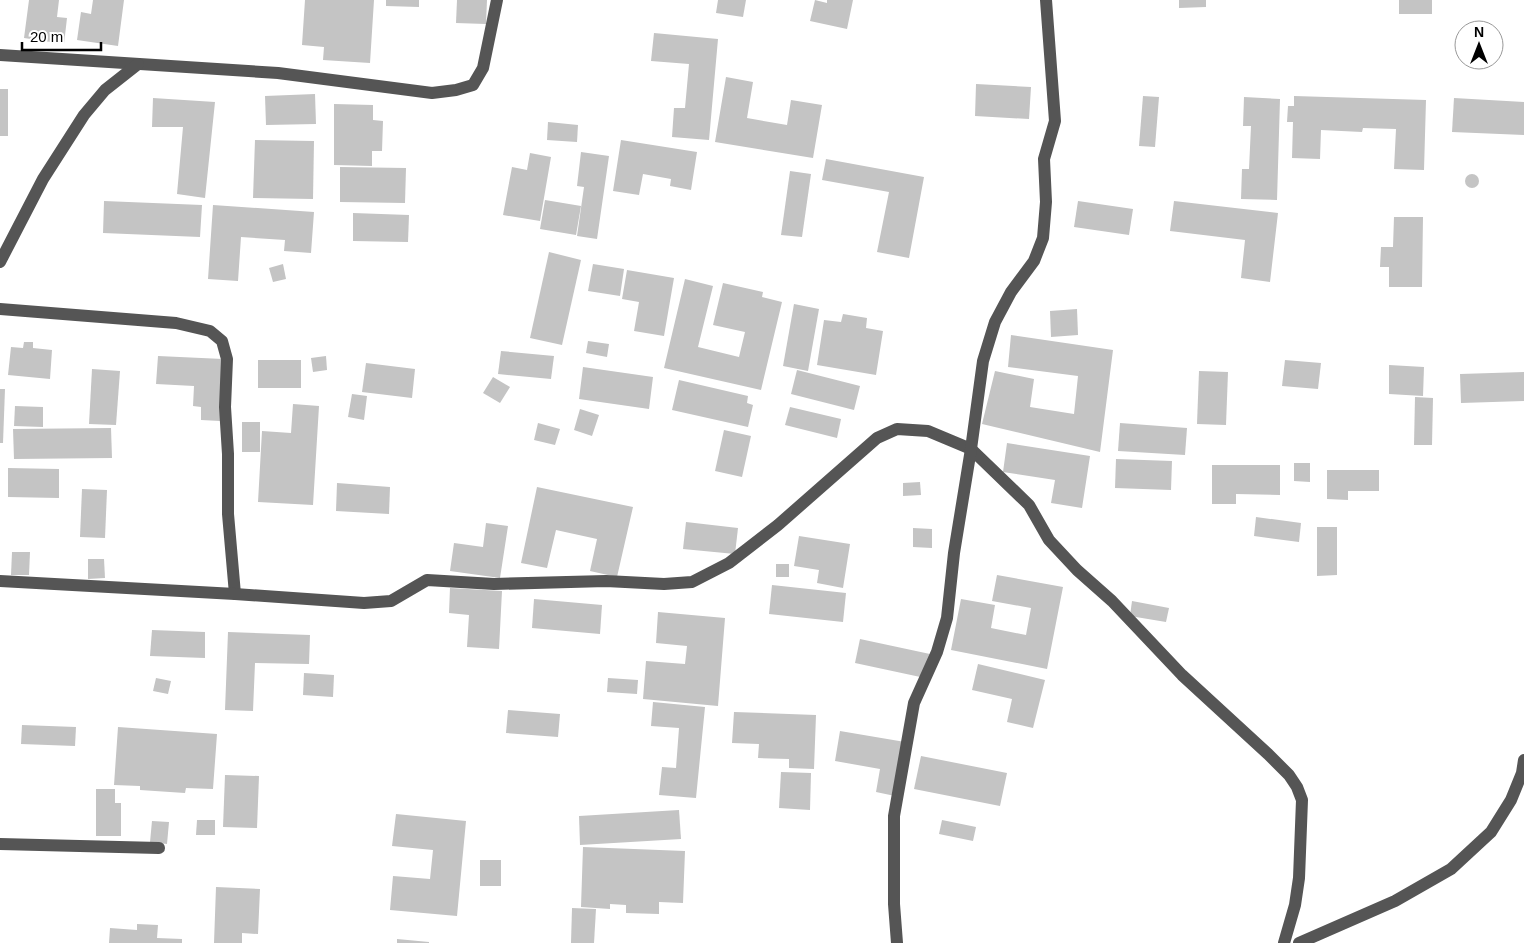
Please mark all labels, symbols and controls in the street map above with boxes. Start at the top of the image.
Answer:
scale bar [22,20,101,52]
north arrow [1454,20,1504,70]
text: N [1474,24,1484,40]
text: 20 m [30,28,63,45]

